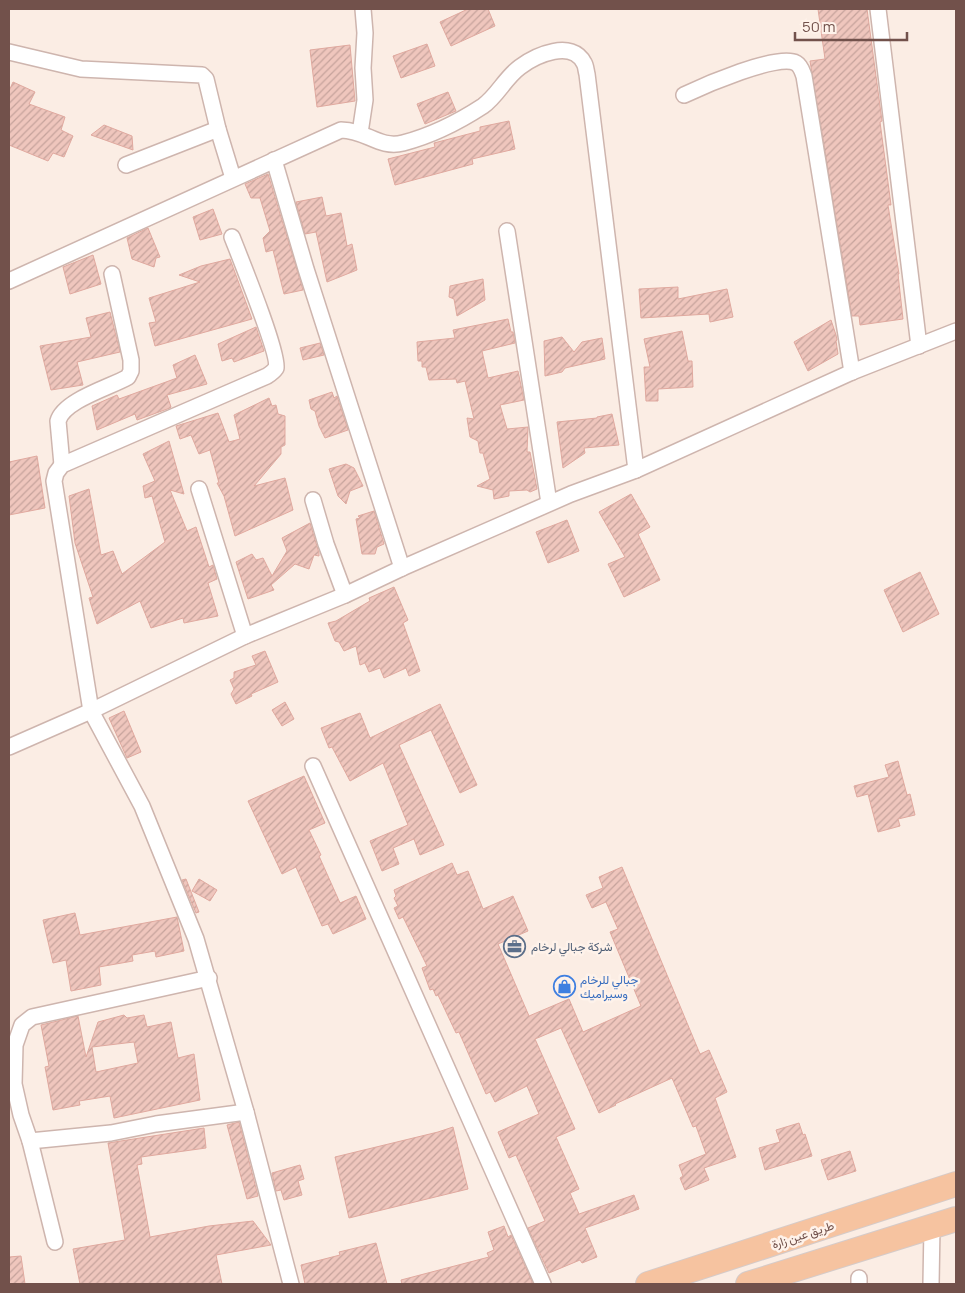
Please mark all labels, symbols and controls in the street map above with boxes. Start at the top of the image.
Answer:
scale bar [795,10,908,42]
text: 50 m [802,16,836,37]
office icon: شركة جبالي لرخام [503,935,527,959]
place label: شركة جبالي لرخام [531,938,612,957]
place label: جبالي للرخام وسيراميك [580,971,638,1002]
shop icon: جبالي للرخام وسيراميك [552,975,576,999]
street label: طريق عين زارة [769,1216,836,1253]

